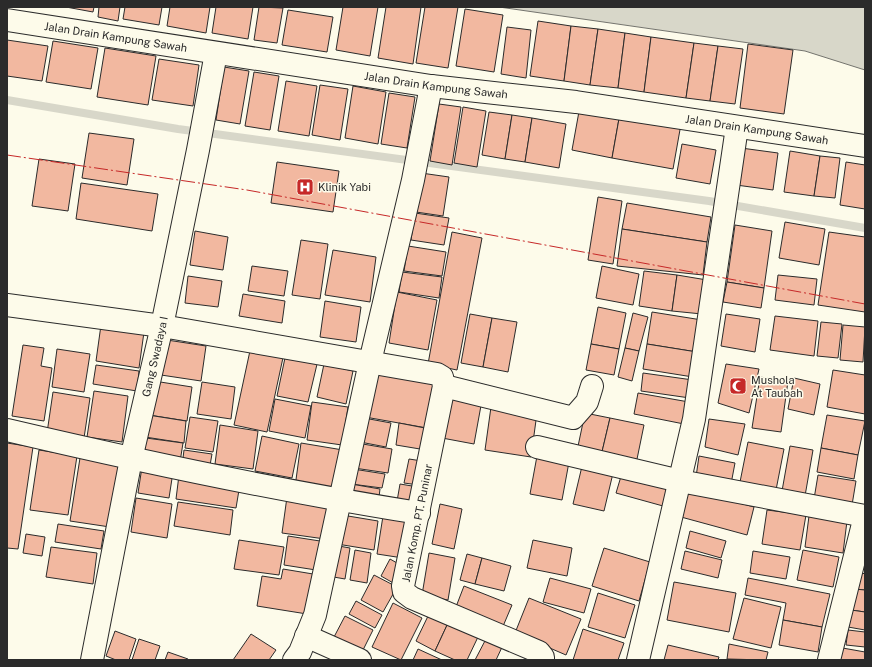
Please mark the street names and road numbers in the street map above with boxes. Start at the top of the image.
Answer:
street label: Jalan Drain Kampung Sawah [43,20,188,54]
street label: Jalan Drain Kampung Sawah [363,70,508,100]
street label: Jalan Drain Kampung Sawah [685,113,829,146]
street label: Gang Swadaya I [140,315,170,398]
street label: Jalan Komp. PT. Puninar [400,463,434,583]

